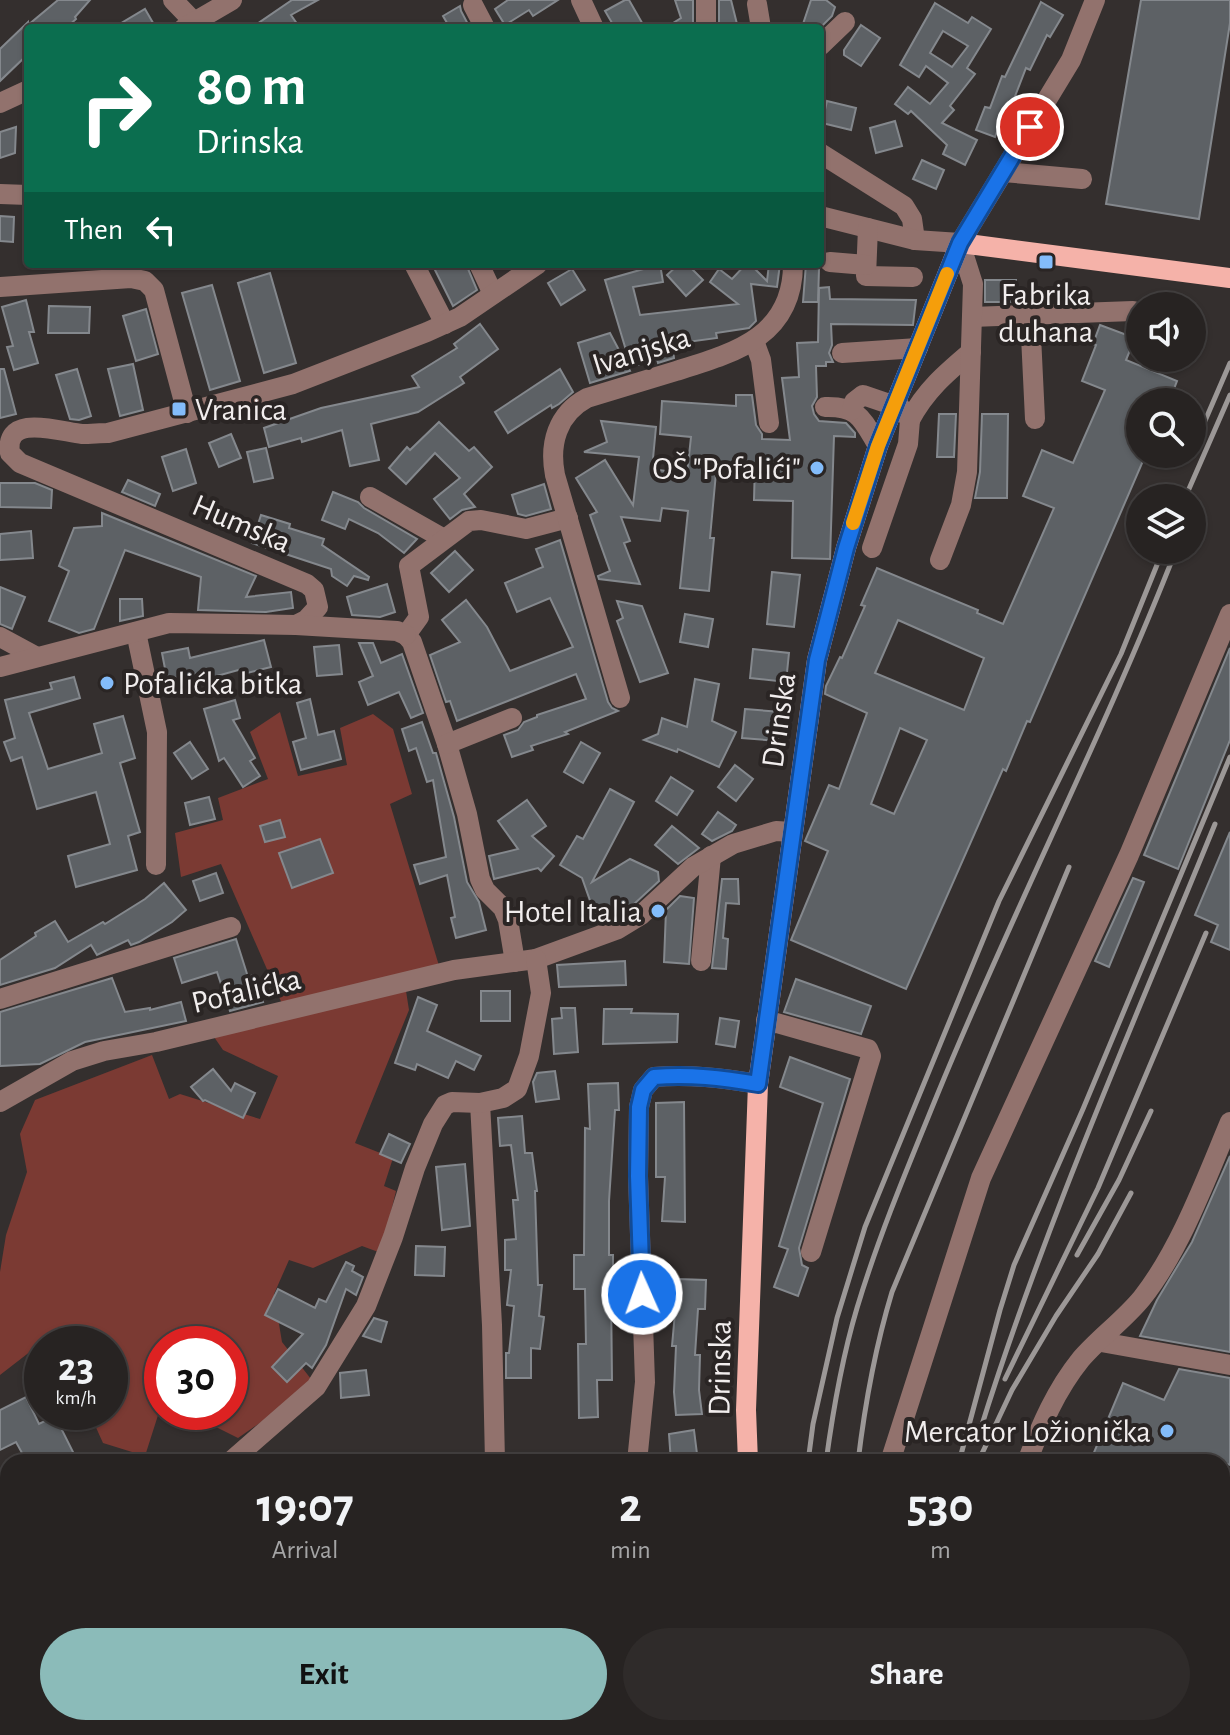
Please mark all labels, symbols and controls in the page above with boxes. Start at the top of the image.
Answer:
icon: right [64,56,168,160]
text: 80 m [196,59,306,115]
pin [996,93,1064,161]
icon: arrive [1008,105,1052,149]
text: Drinska [196,124,304,160]
icon: left [139,208,183,252]
text: Then [64,215,123,245]
marker: Fabrika duhana [1037,253,1055,271]
place label: Fabrika duhana [998,279,1094,348]
map controls [1126,292,1206,564]
button: sound [1126,292,1206,372]
street label: Ivanjska [588,321,694,381]
button: search [1126,388,1206,468]
place label: Vranica [195,394,287,426]
marker: Vranica [170,400,188,418]
place label: OŠ "Pofalići" [652,451,801,485]
marker: OŠ "Pofalići" [808,459,826,477]
button: layers [1126,484,1206,564]
street label: Humska [188,489,296,559]
place label: Pofalićka bitka [123,668,303,700]
street label: Drinska [756,670,802,770]
marker: Pofalićka bitka [98,674,116,692]
place label: Hotel Italia [504,896,642,928]
marker: Hotel Italia [649,902,667,920]
street label: Pofalićka [188,963,304,1019]
position arrow [600,1252,684,1336]
street label: Drinska [703,1320,737,1416]
speed limit sign: 30 [144,1326,248,1430]
text: 23 [58,1348,94,1388]
text: km/h [55,1388,97,1408]
place label: Mercator Ložionička [904,1416,1151,1448]
marker: Mercator Ložionička [1158,1422,1176,1440]
text: 19:07 [256,1483,354,1531]
text: 2 [619,1483,642,1531]
text: 530 [907,1483,974,1531]
text: Arrival [272,1537,338,1563]
text: min [610,1537,651,1563]
text: m [930,1537,951,1563]
button: Exit [40,1628,607,1720]
button: Share [623,1628,1190,1720]

